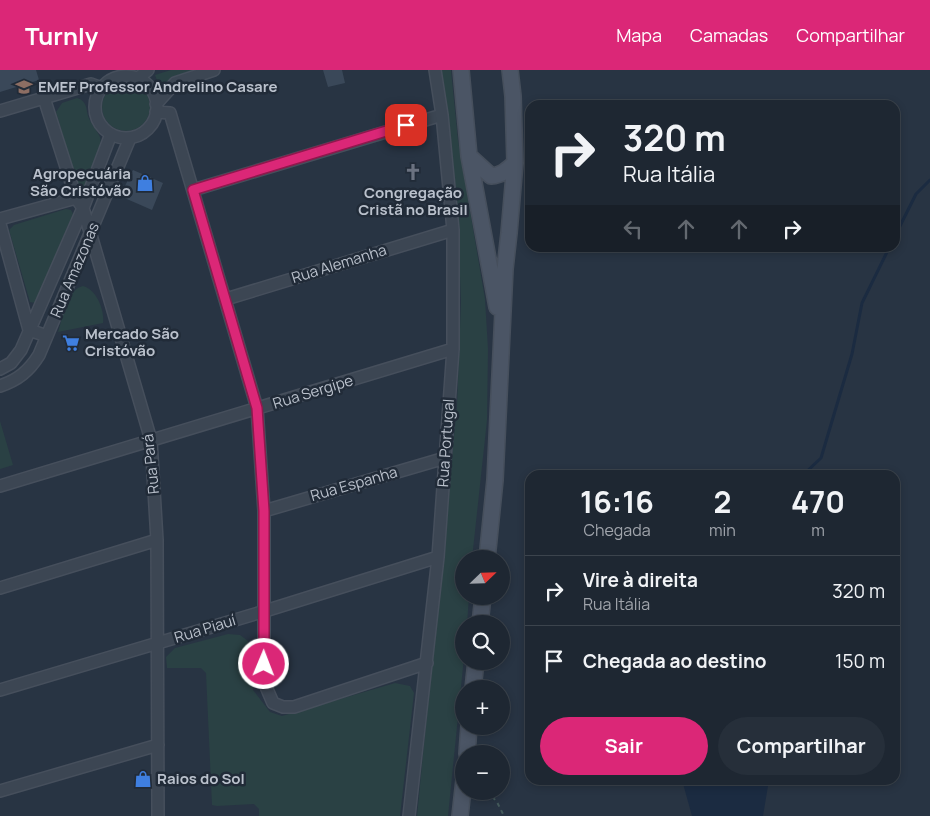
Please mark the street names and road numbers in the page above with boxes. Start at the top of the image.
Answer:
street label: Rua Amazonas [45,219,104,321]
street label: Rua Alemanha [289,239,389,288]
street label: Rua Sergipe [270,369,356,414]
street label: Rua Portugal [432,398,459,488]
street label: Rua Pará [137,433,164,495]
street label: Rua Espanha [308,461,400,506]
street label: Rua Piauí [172,609,239,648]

